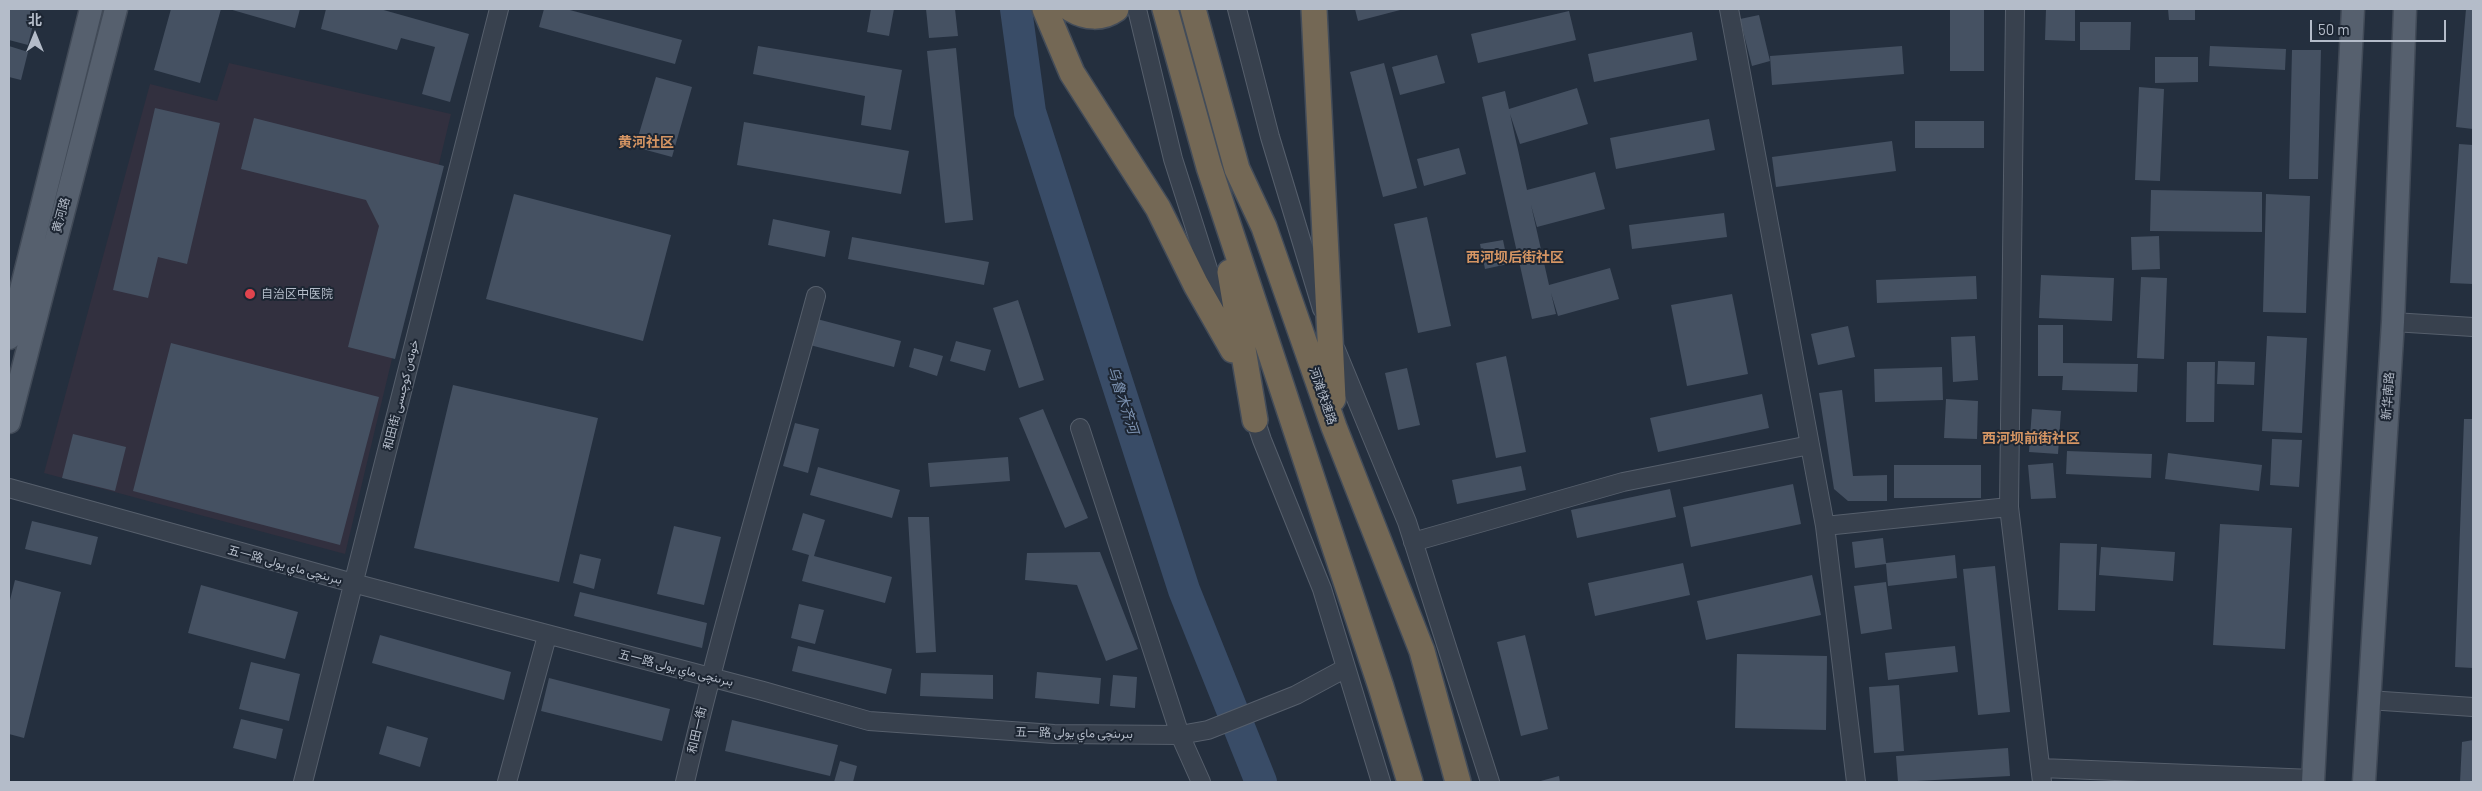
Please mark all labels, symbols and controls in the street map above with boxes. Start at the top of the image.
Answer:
north arrow [10,10,60,60]
scale bar [2312,10,2448,42]
text: 北 [28,11,42,28]
text: 50 m [2318,20,2350,38]
district label: 黄河社区 [618,134,674,150]
street label: 黄河路 [49,196,73,234]
district label: 西河坝后街社区 [1466,249,1564,265]
marker: 自治区中医院 [243,287,257,301]
place label: 自治区中医院 [261,287,333,301]
street label: 和田街 خوتەن كوچىسى [380,338,422,452]
water label: 乌鲁木齐河 [1104,364,1142,436]
street label: 河滩快速路 [1306,365,1340,427]
street label: 新华南路 [2379,372,2397,420]
district label: 西河坝前街社区 [1982,430,2080,446]
street label: 五一路 بىرىنچى ماي يولى [226,543,344,587]
street label: 五一路 بىرىنچى ماي يولى [617,647,735,689]
street label: 和田一街 [685,705,709,755]
street label: 五一路 بىرىنچى ماي يولى [1015,725,1133,741]

